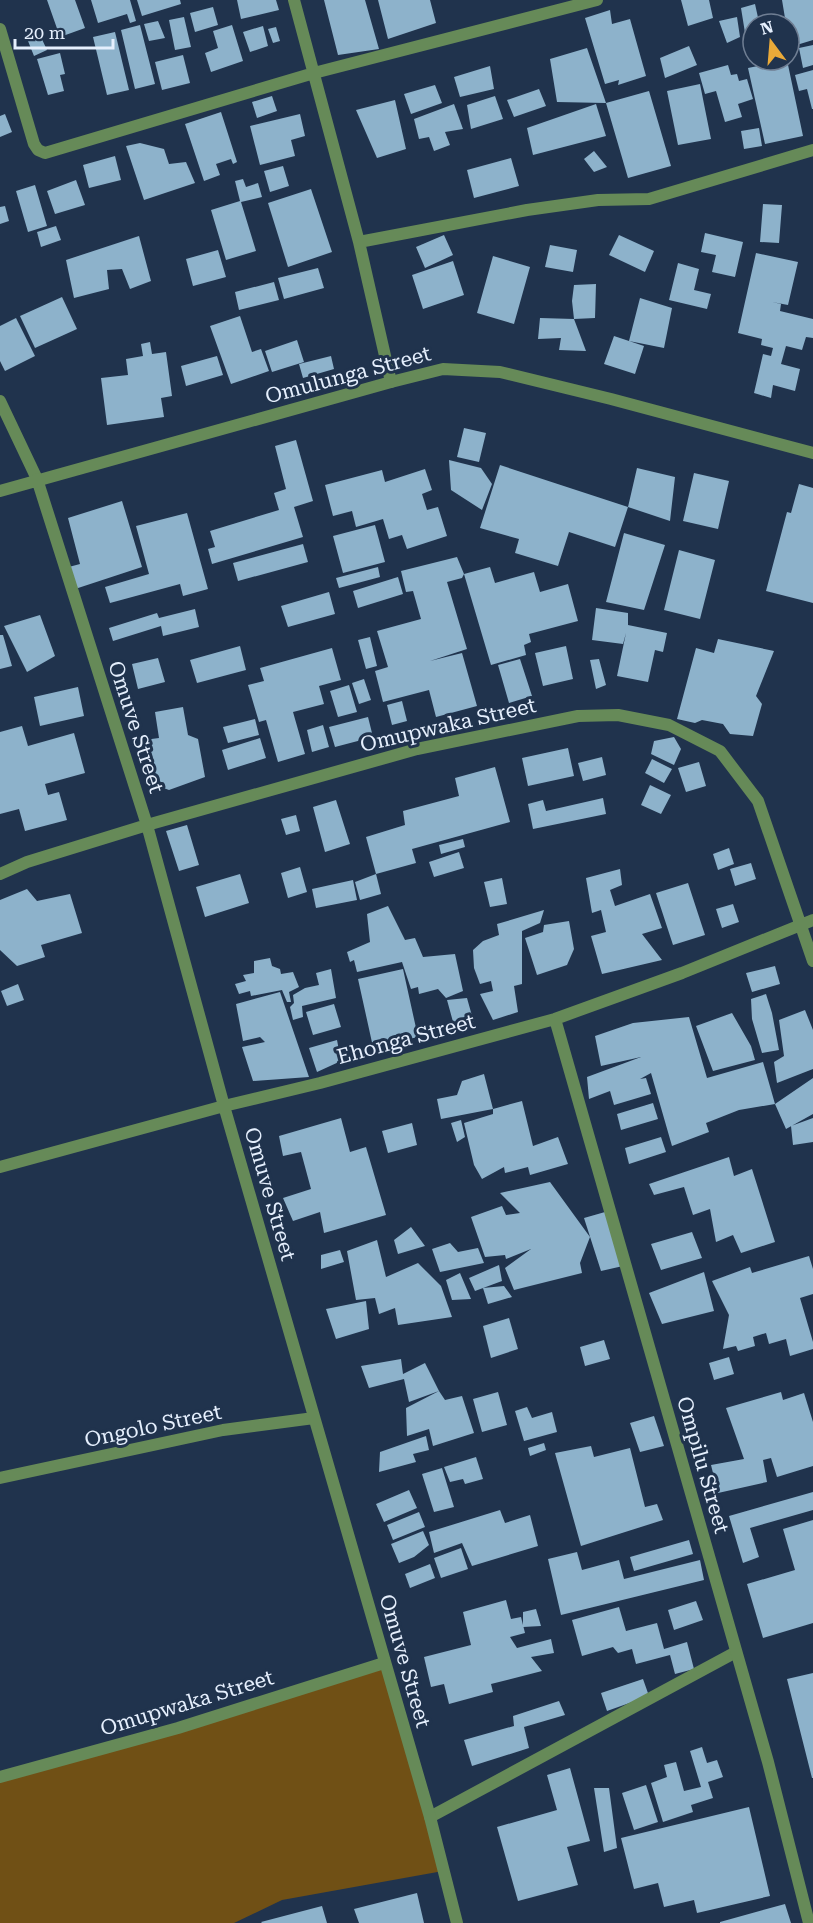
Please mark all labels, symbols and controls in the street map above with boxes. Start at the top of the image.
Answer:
scale bar [15,12,112,50]
north arrow [741,12,801,72]
text: N [758,17,776,39]
text: 20 m [24,22,65,43]
street label: Omulunga Street [263,341,434,409]
street label: Omuve Street [103,658,169,796]
street label: Omupwaka Street [358,693,539,757]
street label: Ehonga Street [334,1009,478,1069]
street label: Omuve Street [240,1125,301,1264]
street label: Ompilu Street [672,1394,734,1536]
street label: Ongolo Street [82,1400,224,1452]
street label: Omuve Street [375,1592,436,1731]
street label: Omupwaka Street [97,1665,277,1741]

